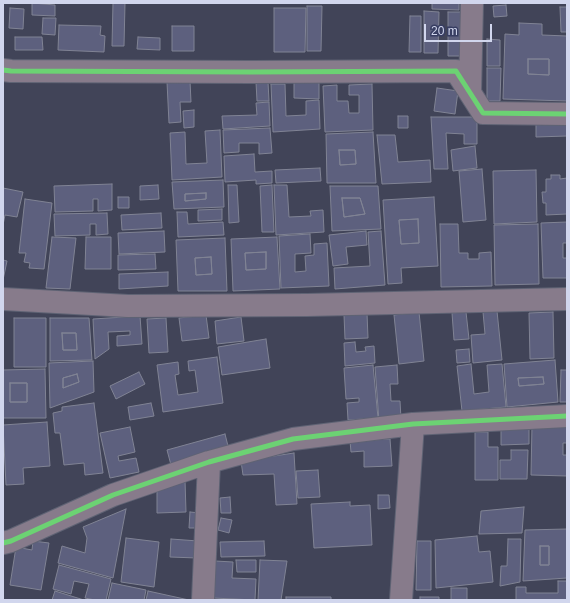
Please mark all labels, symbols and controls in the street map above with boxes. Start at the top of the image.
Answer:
scale bar [426,16,494,42]
text: 20 m [431,24,458,38]

